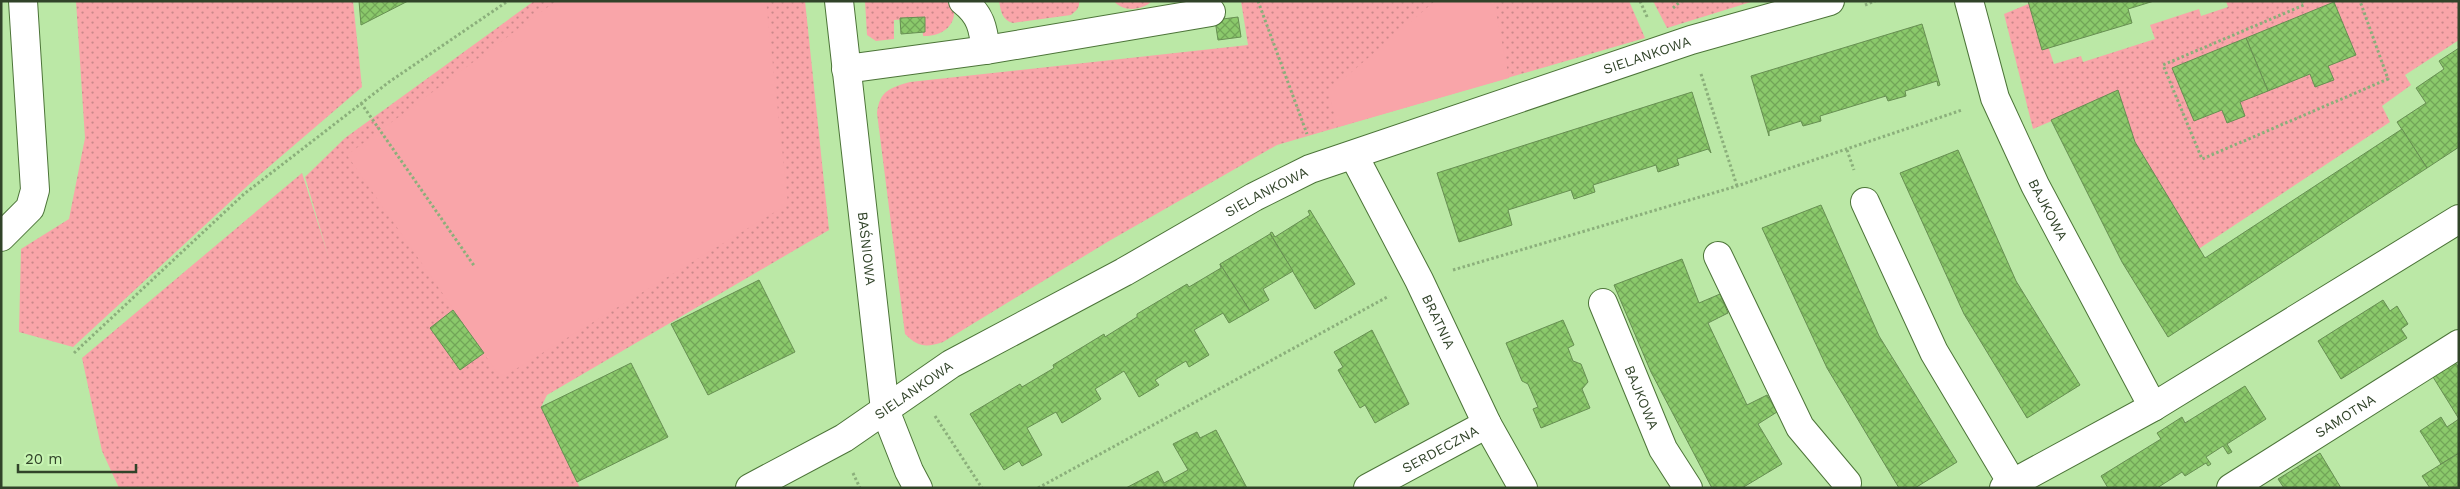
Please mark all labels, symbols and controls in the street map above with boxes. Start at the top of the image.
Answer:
street label: SIELANKOWA [1601,33,1693,77]
street label: SIELANKOWA [1222,163,1310,220]
street label: BAJKOWA [2025,176,2071,243]
street label: BAŚNIOWA [855,211,879,286]
street label: BRATNIA [1419,292,1458,352]
street label: SIELANKOWA [871,357,956,422]
street label: BAJKOWA [1622,363,1662,432]
street label: SAMOTNA [2312,391,2378,441]
street label: SERDECZNA [1399,422,1481,476]
scale bar [18,442,135,474]
text: 20 m [25,450,63,468]

